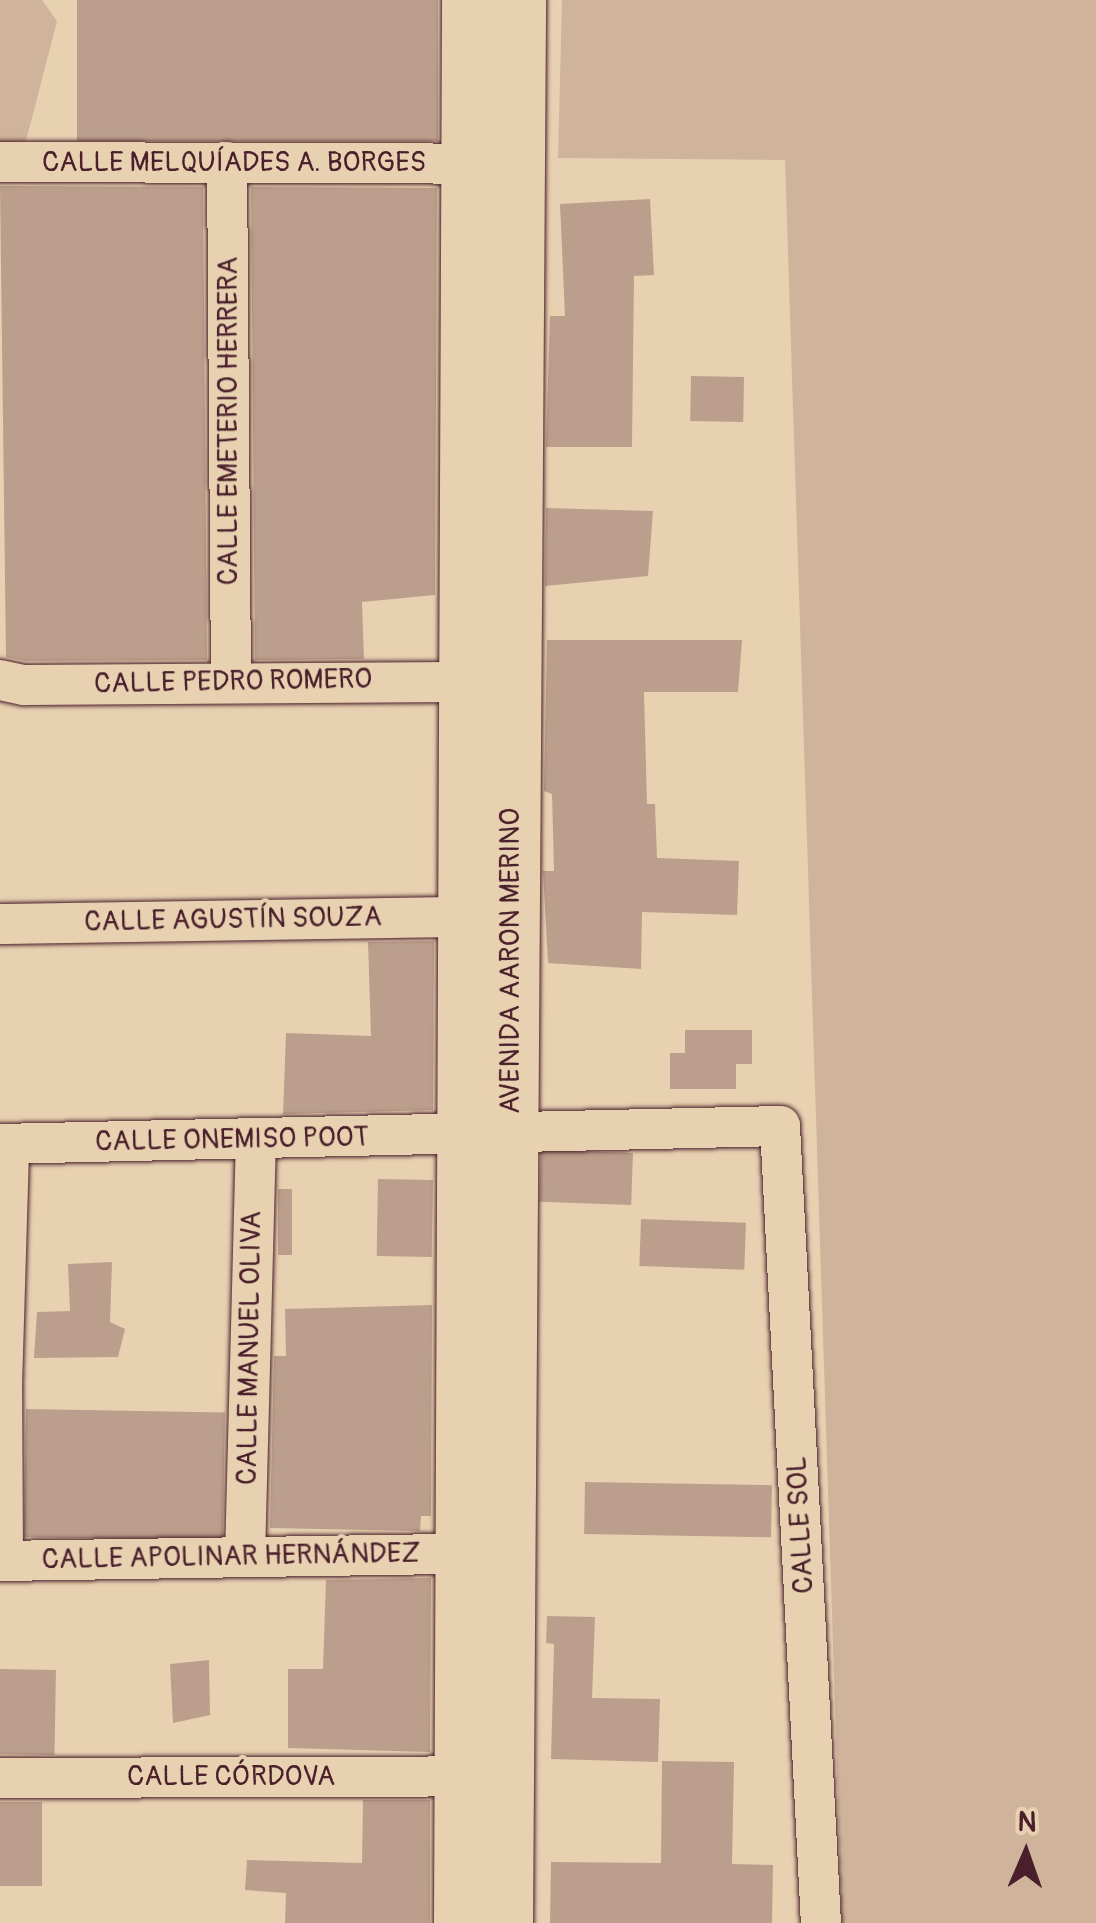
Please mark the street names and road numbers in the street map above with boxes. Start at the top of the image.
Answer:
street label: CALLE MELQUÍADES A. BORGES [42,146,426,180]
street label: CALLE EMETERIO HERRERA [212,257,246,585]
street label: CALLE PEDRO ROMERO [94,663,372,701]
street label: AVENIDA AARON MERINO [494,808,528,1114]
street label: CALLE AGUSTÍN SOUZA [84,901,382,939]
street label: CALLE ONEMISO POOT [95,1121,369,1159]
street label: CALLE MANUEL OLIVA [231,1211,269,1485]
street label: CALLE SOL [781,1455,821,1595]
street label: CALLE APOLINAR HERNÁNDEZ [41,1537,421,1577]
street label: CALLE CÓRDOVA [127,1760,335,1794]

